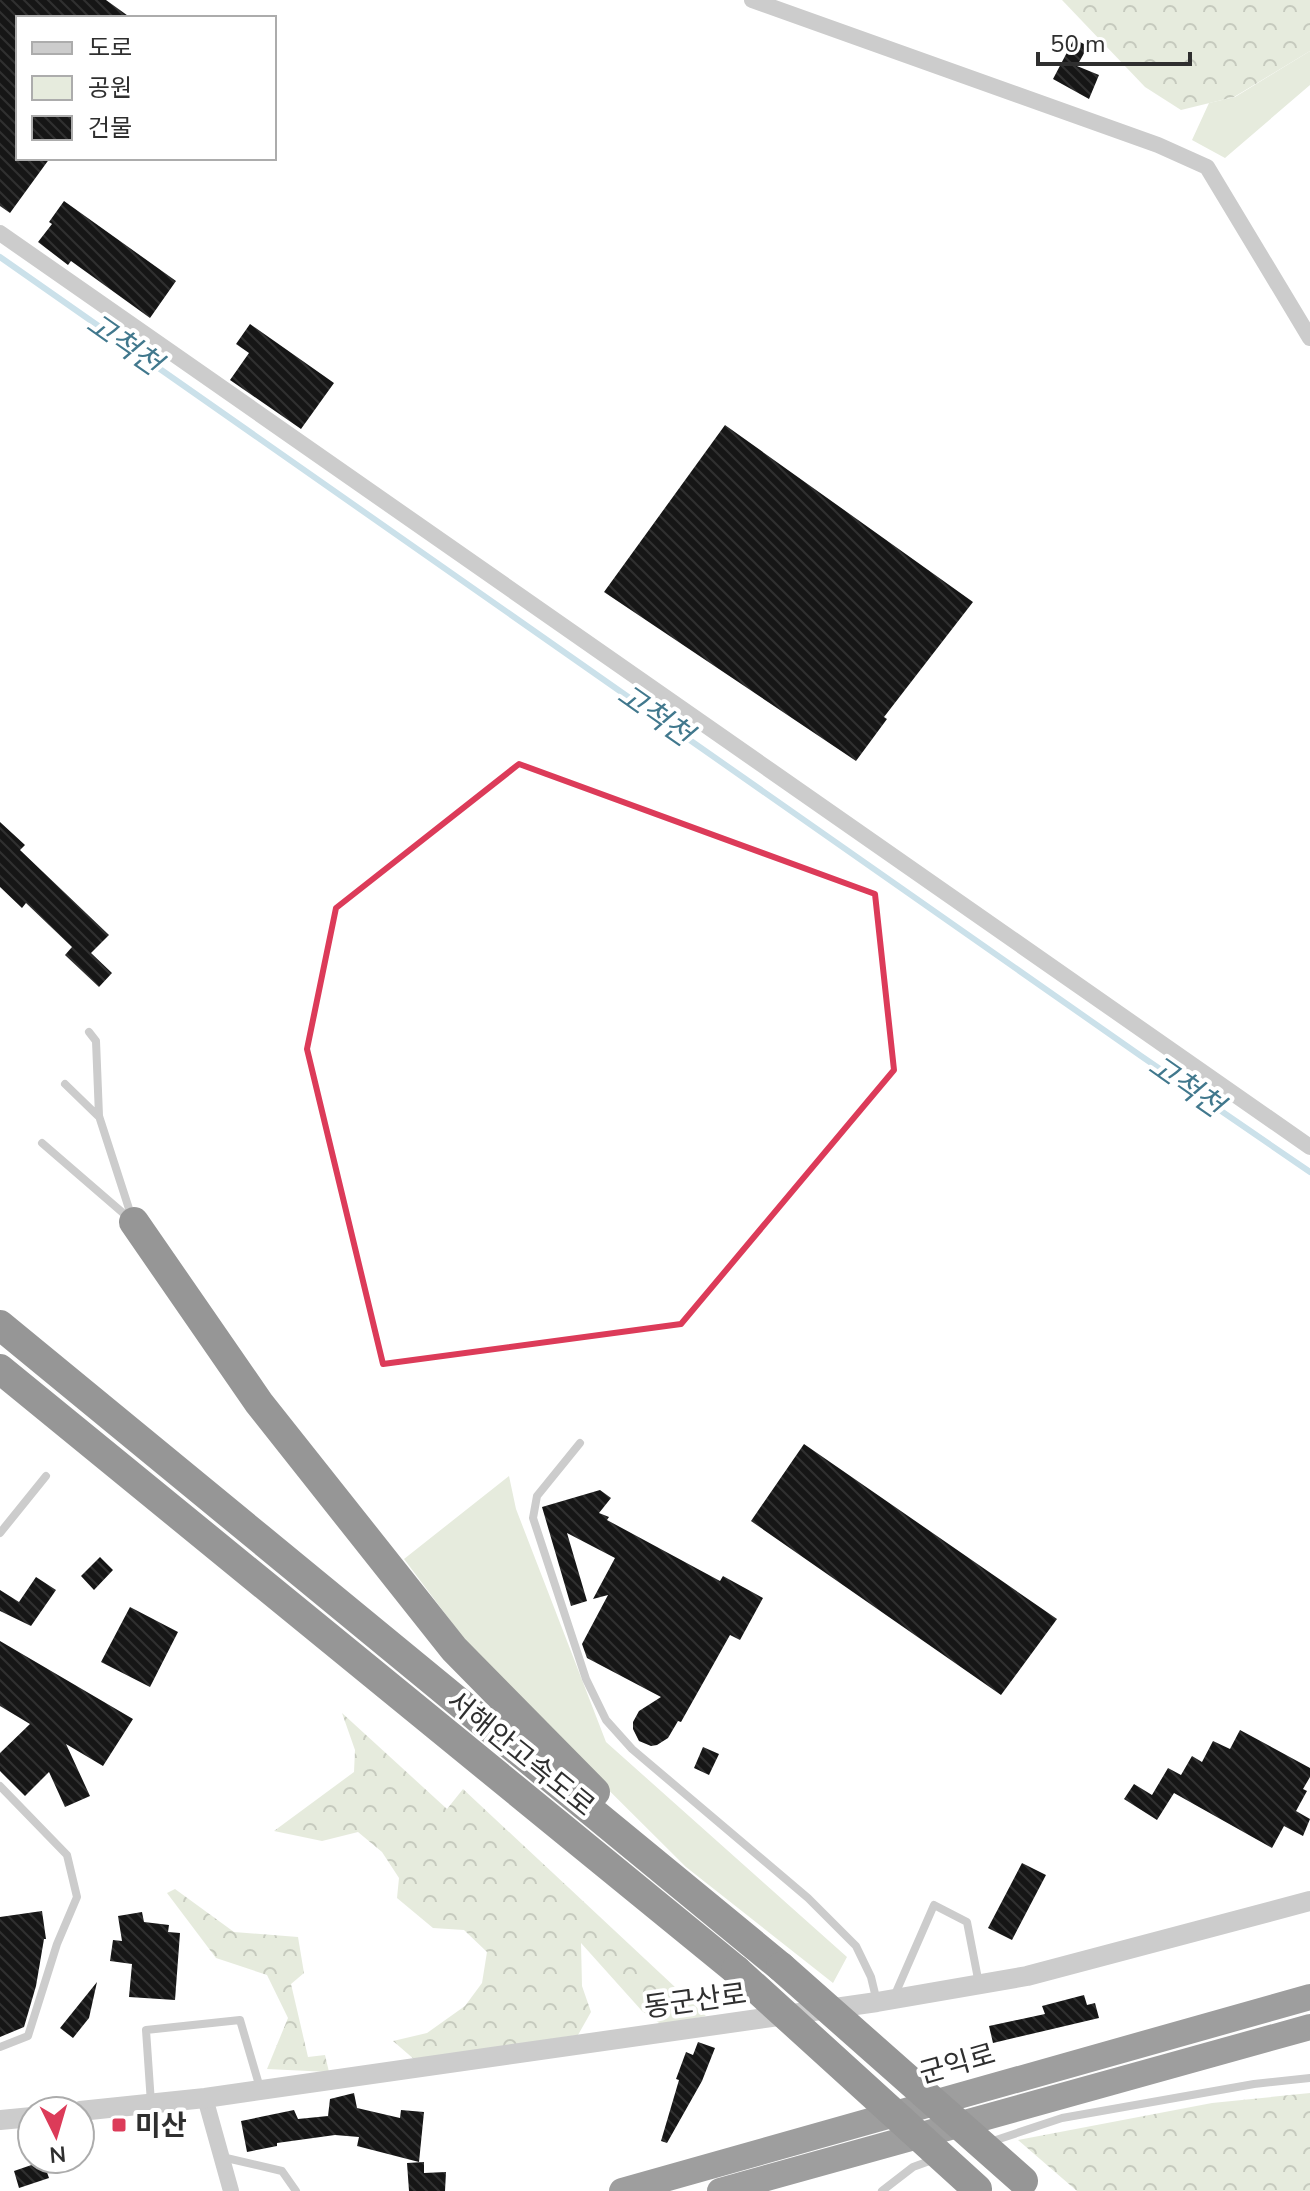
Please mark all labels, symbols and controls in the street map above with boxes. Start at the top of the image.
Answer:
legend [16,16,276,160]
scale bar [1038,16,1190,66]
text: 50 m [1050,28,1106,60]
text: 도로 [88,32,132,64]
text: 공원 [88,72,132,104]
text: 건물 [88,112,132,144]
water label: 고척천 [78,304,172,387]
water label: 고척천 [609,675,703,758]
water label: 고척천 [1140,1046,1234,1129]
street label: 서해안고속도로 [438,1682,602,1825]
street label: 동군산로 [641,1975,749,2027]
street label: 군익로 [915,2035,1000,2093]
north arrow [16,2095,96,2175]
place label: 미산 [135,2107,187,2145]
marker: 미산 [110,2116,128,2134]
text: N [48,2138,67,2170]

